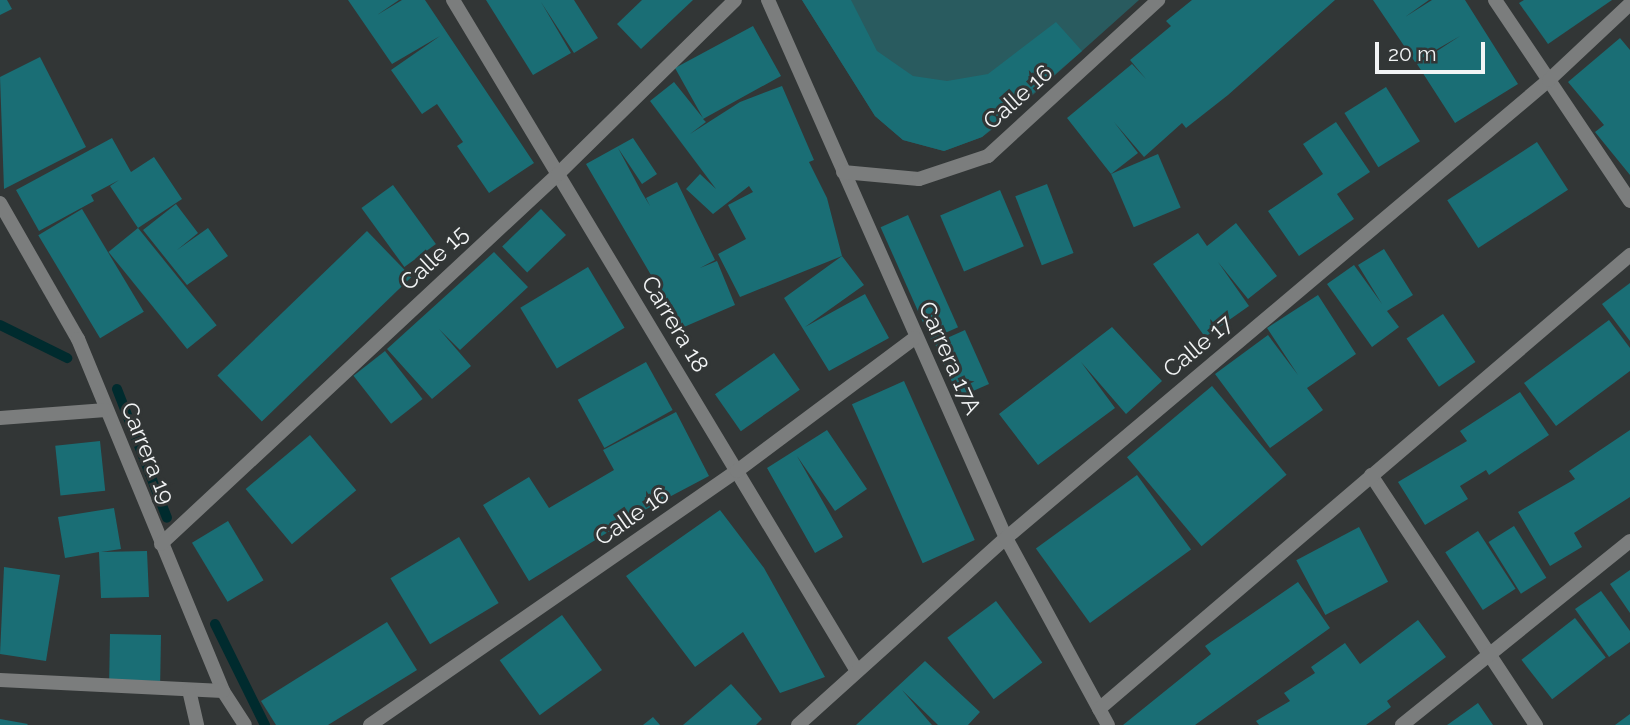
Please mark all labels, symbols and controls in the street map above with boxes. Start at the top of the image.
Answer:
scale bar [1378,28,1488,72]
text: 20 m [1388,41,1436,66]
street label: Calle 16 [978,59,1058,135]
street label: Calle 15 [394,220,474,296]
street label: Carrera 18 [635,271,715,377]
street label: Carrera 17A [913,297,987,419]
street label: Calle 17 [1158,309,1238,383]
street label: Carrera 19 [115,398,181,508]
street label: Calle 16 [590,481,674,551]

